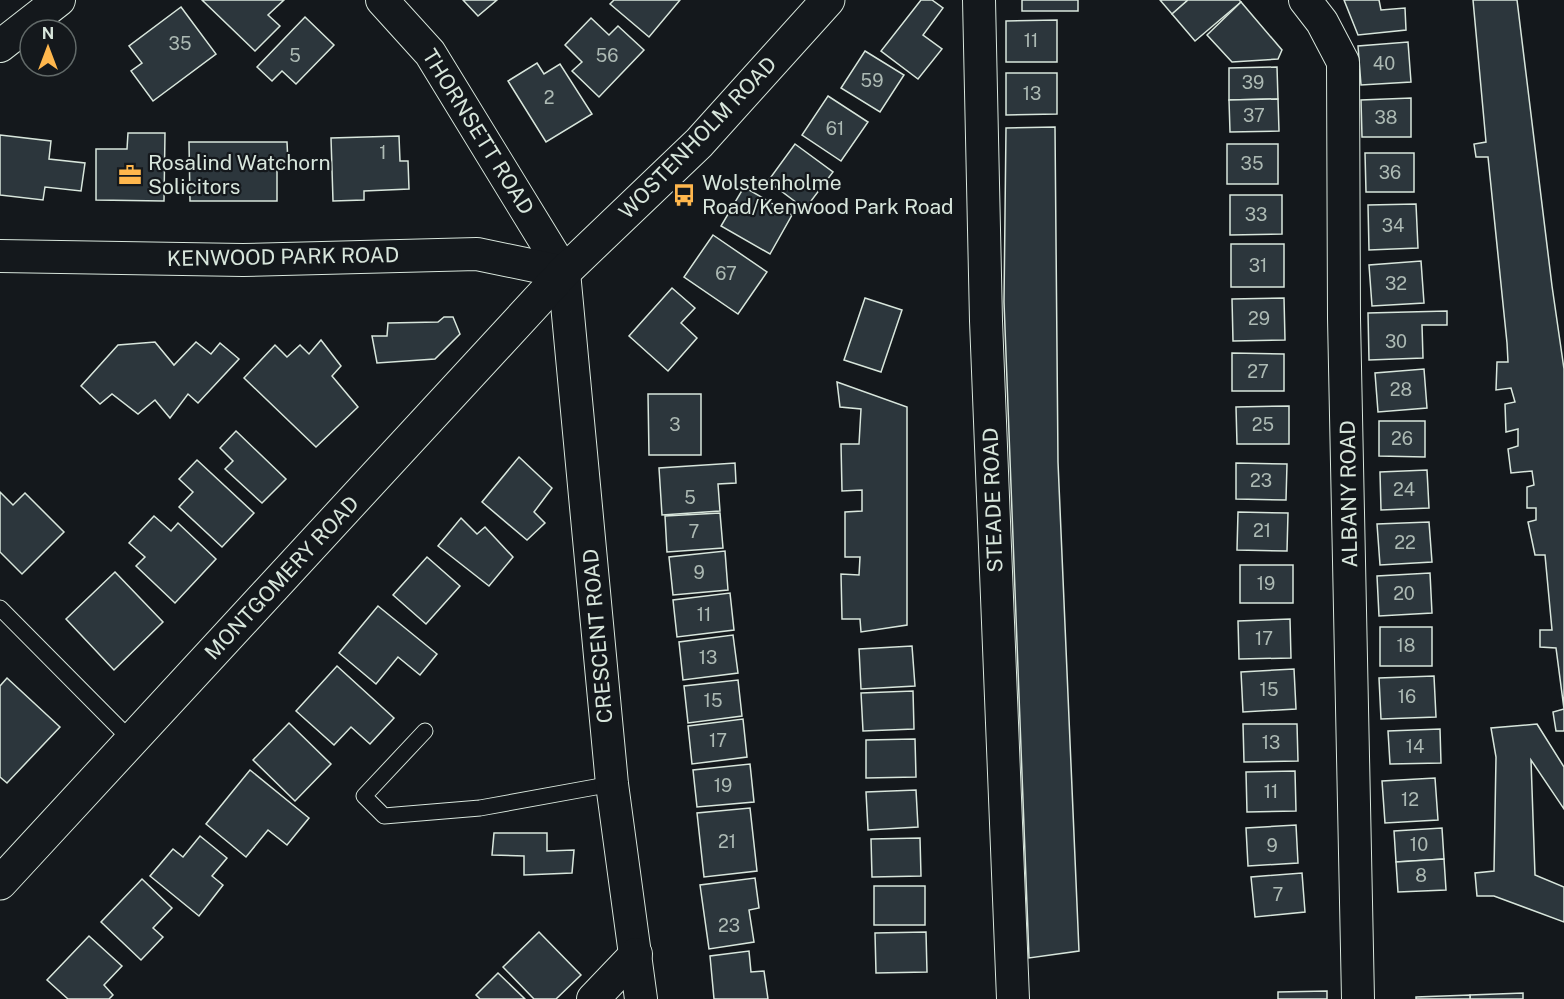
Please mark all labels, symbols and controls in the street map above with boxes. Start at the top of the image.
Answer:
north arrow [18,18,78,78]
text: N [42,24,54,43]
house number: 11 [1024,30,1038,51]
house number: 35 [169,33,191,54]
street label: THORNSETT ROAD [417,44,539,219]
house number: 5 [289,45,301,66]
house number: 56 [596,45,618,66]
street label: WOSTENHOLM ROAD [614,51,782,224]
house number: 40 [1373,53,1395,74]
house number: 59 [861,70,883,91]
house number: 39 [1242,72,1264,93]
house number: 13 [1023,83,1041,104]
house number: 2 [544,87,554,108]
house number: 37 [1243,105,1265,126]
house number: 38 [1375,107,1397,128]
house number: 61 [826,118,844,139]
house number: 1 [379,142,387,163]
place label: Rosalind Watchorn Solicitors [148,150,331,199]
house number: 35 [1241,153,1263,174]
office icon: Rosalind Watchorn Solicitors [117,162,143,188]
house number: 36 [1379,162,1401,183]
place label: Wolstenholme Road/Kenwood Park Road [702,170,954,219]
bus stop icon: Wolstenholme Road/Kenwood Park Road [671,182,697,208]
house number: 33 [1245,204,1267,225]
house number: 34 [1382,215,1404,236]
street label: KENWOOD PARK ROAD [167,242,399,271]
house number: 31 [1249,255,1267,276]
house number: 67 [715,263,737,284]
house number: 32 [1385,273,1407,294]
house number: 29 [1248,308,1270,329]
house number: 30 [1385,331,1407,352]
house number: 27 [1247,361,1269,382]
house number: 28 [1390,379,1412,400]
house number: 3 [669,414,681,435]
house number: 25 [1252,414,1274,435]
street label: ALBANY ROAD [1335,420,1362,568]
street label: STEADE ROAD [977,427,1008,573]
house number: 26 [1391,428,1413,449]
house number: 23 [1250,470,1272,491]
house number: 24 [1393,479,1415,500]
house number: 5 [684,487,696,508]
street label: MONTGOMERY ROAD [199,491,364,665]
house number: 21 [1253,520,1271,541]
house number: 7 [689,521,699,542]
house number: 22 [1394,532,1416,553]
street label: CRESCENT ROAD [577,548,618,724]
house number: 9 [693,562,705,583]
house number: 19 [1257,573,1275,594]
house number: 20 [1393,583,1415,604]
house number: 11 [697,604,711,625]
house number: 17 [1255,628,1273,649]
house number: 18 [1397,635,1415,656]
house number: 13 [699,647,717,668]
house number: 15 [1260,679,1278,700]
house number: 16 [1398,686,1416,707]
house number: 15 [704,690,722,711]
house number: 17 [709,730,727,751]
house number: 13 [1262,732,1280,753]
house number: 14 [1406,736,1424,757]
house number: 19 [714,775,732,796]
house number: 11 [1264,781,1278,802]
house number: 12 [1401,789,1419,810]
house number: 21 [718,831,736,852]
house number: 10 [1410,834,1428,855]
house number: 9 [1266,835,1278,856]
house number: 8 [1415,865,1427,886]
house number: 7 [1273,884,1283,905]
house number: 23 [718,915,740,936]

